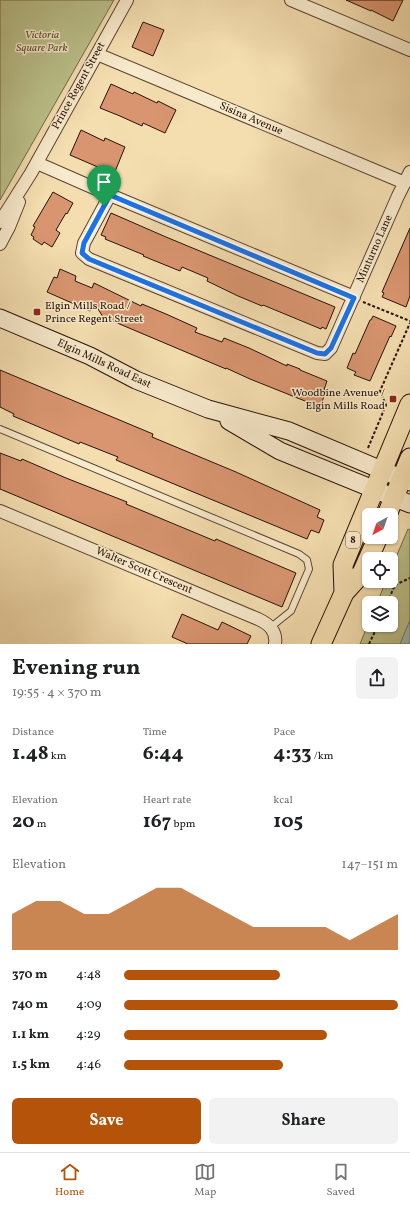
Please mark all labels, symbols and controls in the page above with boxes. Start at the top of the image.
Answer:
park label: Victoria Square Park [16,28,68,56]
street label: Prince Regent Street [49,39,109,133]
street label: Sisina Avenue [217,99,285,139]
pin [87,165,121,206]
icon: arrive [93,171,115,193]
street label: Minturno Lane [353,213,397,285]
place label: Elgin Mills Road / Prince Regent Street [45,299,143,327]
marker: Elgin Mills Road / Prince Regent Street [32,307,42,317]
street label: Elgin Mills Road East [54,336,154,392]
place label: Woodbine Avenue / Elgin Mills Road [291,386,385,414]
marker: Woodbine Avenue / Elgin Mills Road [388,394,398,404]
north arrow [362,508,398,544]
map controls [362,508,398,632]
road number: 8 [346,532,360,548]
street label: Walter Scott Crescent [93,544,195,598]
button: locate [362,552,398,588]
button: layers [362,596,398,632]
text: Evening run [12,653,141,684]
button: share [356,657,398,699]
text: 19:55 · 4 × 370 m [12,684,102,702]
text: Distance [12,725,54,740]
text: Time [143,725,167,740]
text: Pace [273,725,295,740]
text: 1.48 [12,740,49,768]
text: 6:44 [143,740,184,768]
text: 4:33 [273,740,311,768]
text: km [49,749,67,764]
text: /km [311,749,333,764]
text: Elevation [12,793,58,808]
text: Heart rate [143,793,191,808]
text: kcal [273,793,293,808]
text: 20 [12,808,35,836]
text: 167 [143,808,171,836]
text: 105 [273,808,303,836]
text: m [35,817,47,832]
text: bpm [171,817,196,832]
text: Elevation [12,856,66,874]
text: 147–151 m [342,856,398,874]
text: 370 m [12,966,48,984]
text: 4:48 [76,966,101,984]
text: 740 m [12,996,48,1014]
text: 4:09 [76,996,102,1014]
text: 1.1 km [12,1026,49,1044]
text: 4:29 [76,1026,100,1044]
text: 1.5 km [12,1056,50,1074]
text: 4:46 [76,1056,101,1074]
button: Save [12,1098,201,1144]
button: Share [209,1098,398,1144]
tab: Home [55,1161,84,1200]
tab: Map [194,1161,216,1200]
tab: Saved [327,1161,355,1200]

